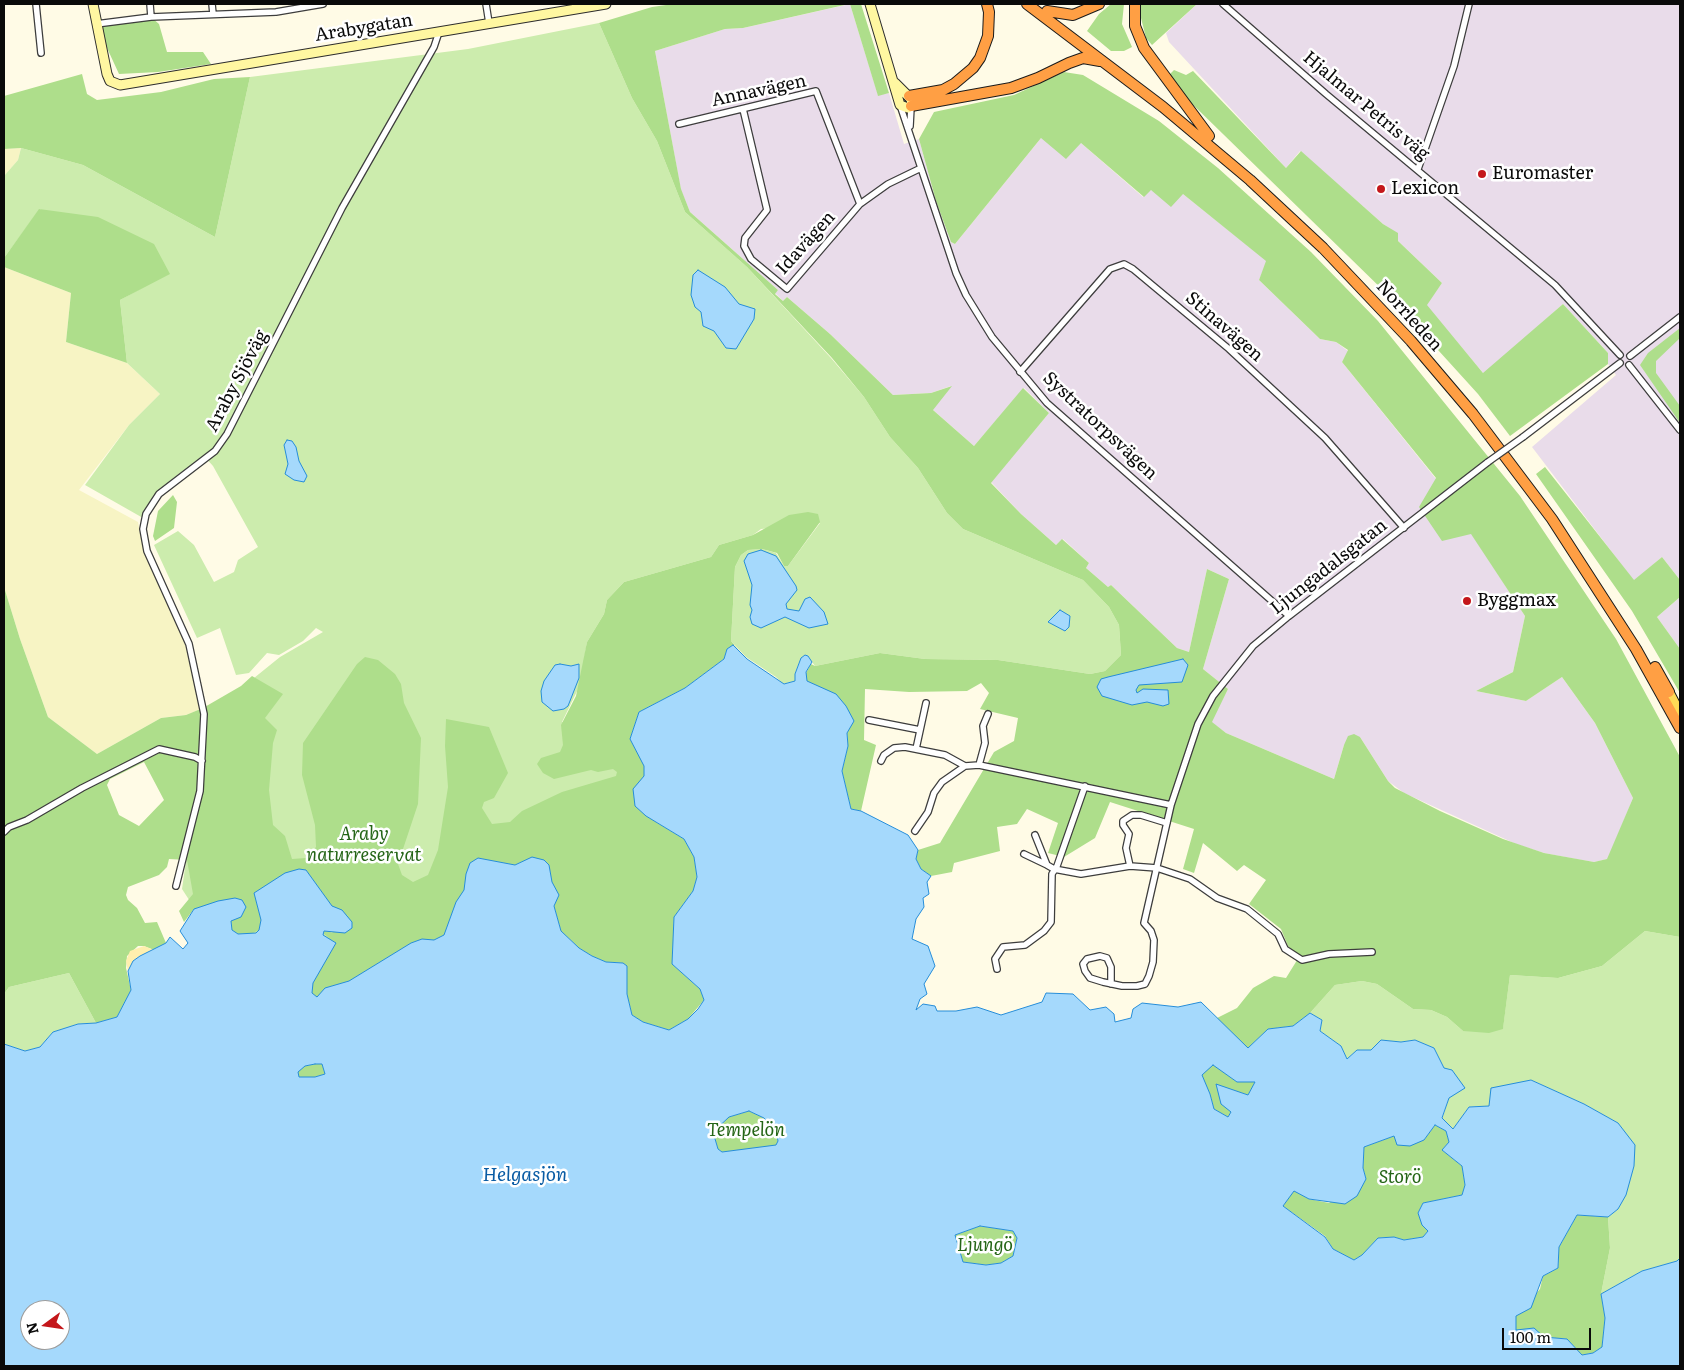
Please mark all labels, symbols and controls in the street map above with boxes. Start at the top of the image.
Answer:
street label: Arabygatan [314,10,414,46]
street label: Hjalmar Petris väg [1298,47,1434,165]
street label: Annavägen [710,70,808,112]
place label: Euromaster [1492,163,1593,185]
marker: Euromaster [1476,168,1488,180]
place label: Lexicon [1391,178,1459,200]
marker: Lexicon [1375,183,1387,195]
street label: Idavägen [772,207,840,279]
street label: Norrleden [1371,276,1447,356]
street label: Stinavägen [1181,287,1267,367]
street label: Araby Sjöväg [201,327,273,435]
street label: Systratorpsvägen [1038,367,1162,485]
street label: Ljungadalsgatan [1266,515,1392,619]
place label: Byggmax [1477,590,1556,612]
marker: Byggmax [1461,595,1473,607]
park label: Araby naturreservat [306,824,422,866]
park label: Tempelön [707,1120,785,1142]
water label: Helgasjön [483,1164,567,1186]
park label: Storö [1379,1167,1421,1189]
park label: Ljungö [957,1235,1013,1257]
north arrow [20,1300,70,1350]
scale bar [1504,1318,1593,1350]
text: N [20,1320,43,1337]
text: 100 m [1510,1325,1551,1348]

